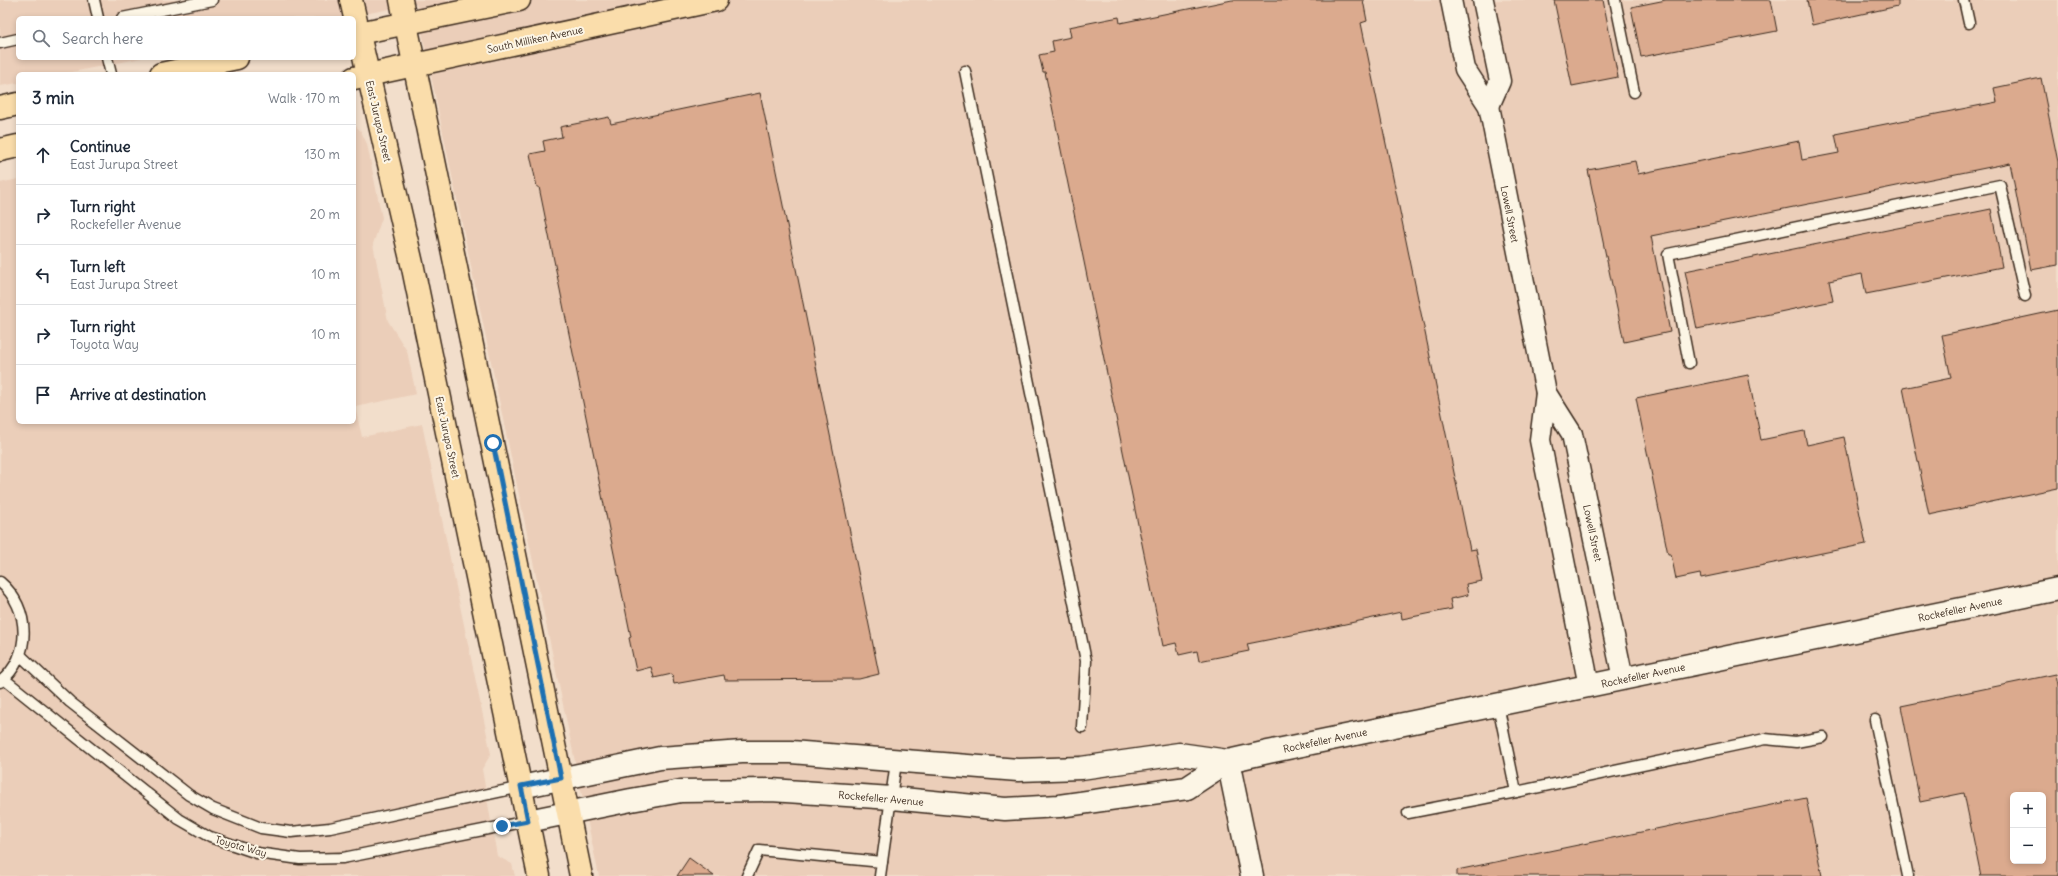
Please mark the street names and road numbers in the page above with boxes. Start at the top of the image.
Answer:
street label: South Milliken Avenue [486,23,584,56]
street label: East Jurupa Street [363,79,394,164]
street label: Lowell Street [1498,185,1522,244]
street label: East Jurupa Street [433,395,463,480]
street label: Lowell Street [1580,504,1605,563]
street label: Rockefeller Avenue [1917,594,2003,625]
street label: Rockefeller Avenue [1600,660,1686,691]
street label: Rockefeller Avenue [1282,725,1368,756]
street label: Rockefeller Avenue [838,788,924,809]
street label: Toyota Way [214,833,268,860]

